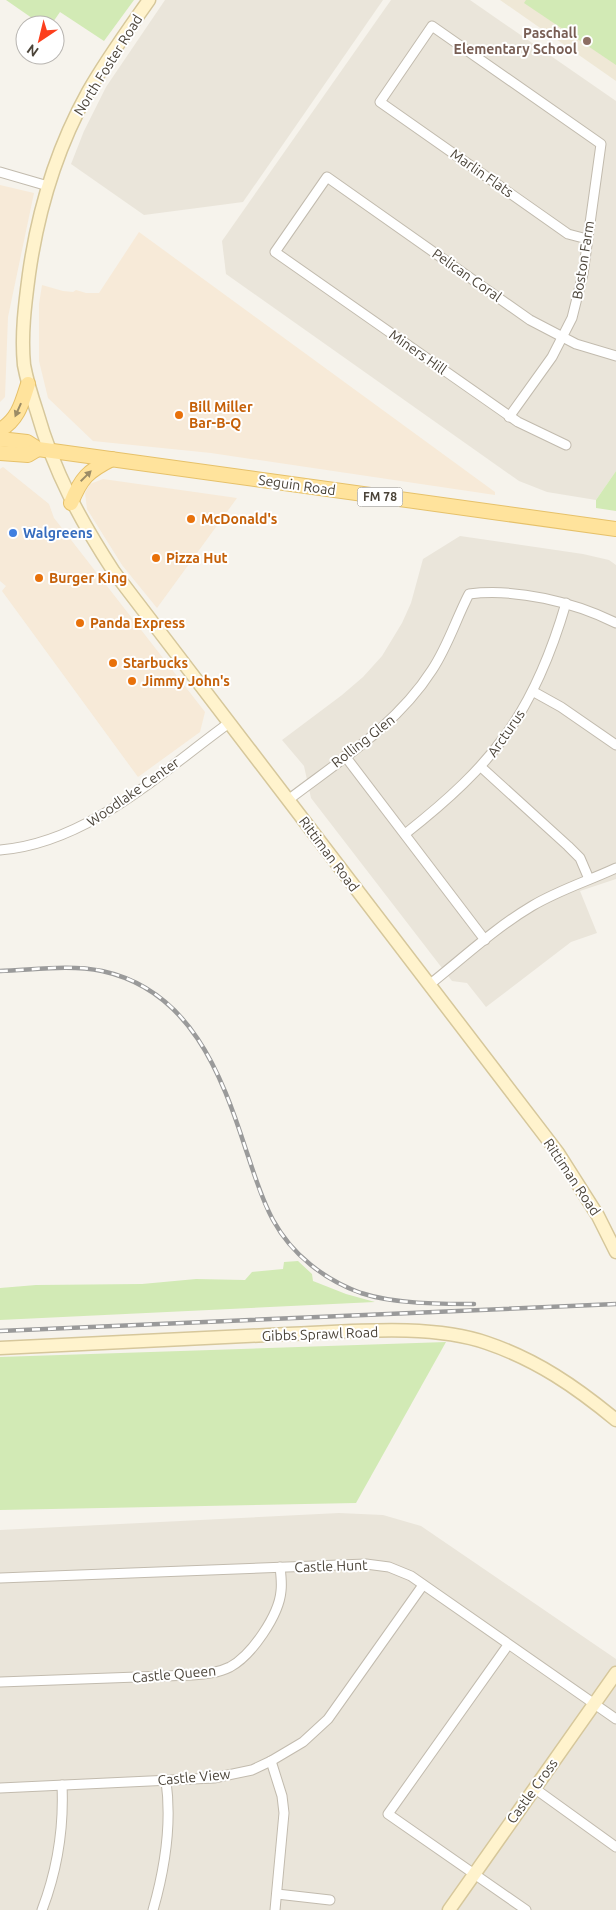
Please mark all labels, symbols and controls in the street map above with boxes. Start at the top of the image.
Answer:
street label: North Foster Road [71,12,145,118]
north arrow [15,15,65,65]
place label: Paschall Elementary School [454,25,577,57]
marker: Paschall Elementary School [581,35,593,47]
text: N [24,41,41,60]
street label: Marlin Flats [448,146,516,200]
street label: Boston Farm [569,220,597,300]
street label: Pelican Coral [429,245,505,305]
street label: Miners Hill [386,326,450,378]
place label: Bill Miller Bar-B-Q [189,399,253,431]
one-way arrow [14,403,22,417]
marker: Bill Miller Bar-B-Q [173,409,185,421]
one-way arrow [80,470,92,482]
street label: Seguin Road [257,472,337,498]
road number: FM 78 [358,488,402,507]
place label: McDonald's [201,511,278,527]
marker: McDonald's [185,513,197,525]
place label: Walgreens [23,525,93,541]
marker: Walgreens [7,527,19,539]
place label: Pizza Hut [166,550,228,566]
marker: Pizza Hut [150,552,162,564]
place label: Burger King [49,570,127,586]
marker: Burger King [33,572,45,584]
place label: Panda Express [90,615,186,631]
marker: Panda Express [74,617,86,629]
place label: Starbucks [123,655,188,671]
marker: Starbucks [107,657,119,669]
place label: Jimmy John's [142,673,230,689]
marker: Jimmy John's [126,675,138,687]
street label: Arcturus [484,706,528,760]
street label: Rolling Glen [328,711,398,771]
street label: Woodlake Center [84,754,183,830]
street label: Rittiman Road [296,814,362,894]
street label: Rittiman Road [540,1136,604,1218]
street label: Gibbs Sprawl Road [262,1324,378,1344]
street label: Castle Hunt [294,1557,368,1575]
street label: Castle Queen [131,1662,217,1686]
street label: Castle Cross [503,1755,561,1827]
street label: Castle View [157,1766,231,1788]

